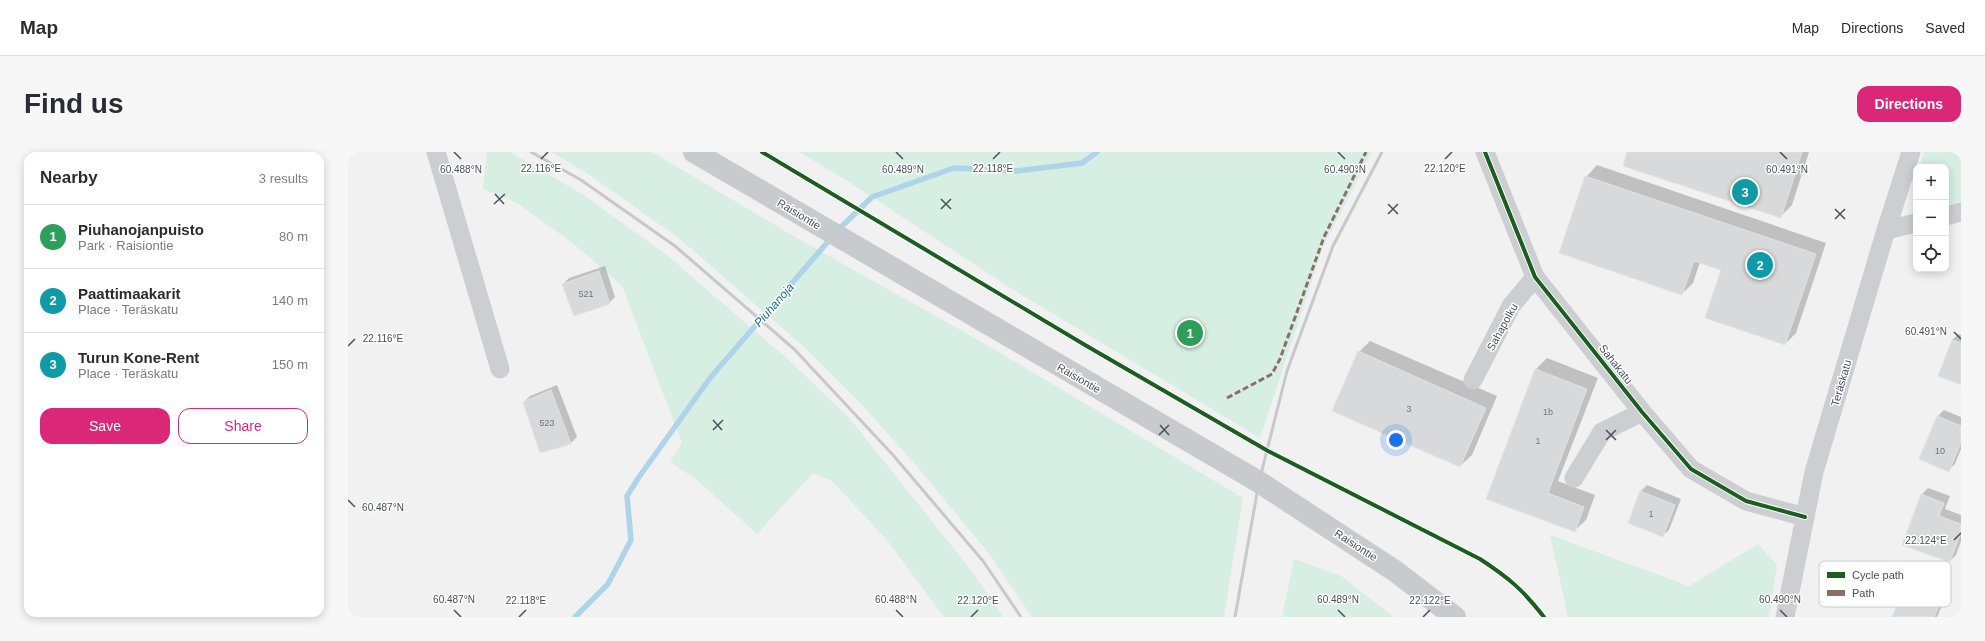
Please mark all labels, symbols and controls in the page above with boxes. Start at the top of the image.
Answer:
text: Map [20,17,58,38]
text: Map [1792,20,1819,36]
text: Directions [1841,20,1903,36]
text: Saved [1925,20,1965,36]
button: Directions [1857,86,1961,122]
text: Find us [24,88,124,119]
text: 22.116°E [521,163,562,174]
text: 22.118°E [973,163,1014,174]
text: 22.120°E [1424,163,1466,174]
text: 60.488°N [440,164,482,175]
text: 60.489°N [882,164,924,175]
text: 60.490°N [1324,164,1366,175]
text: 60.491°N [1766,164,1808,175]
map controls [1913,164,1949,272]
button: + [1913,164,1949,200]
text: Nearby [40,168,98,187]
text: 3 results [259,171,308,186]
pin: 3 [1732,177,1758,207]
street label: Raisiontie [775,196,823,232]
button: − [1913,200,1949,236]
text: Piuhanojanpuisto [78,221,204,238]
text: 1 [49,229,57,244]
text: 80 m [279,229,308,244]
button: locate [1913,236,1949,272]
text: Park · Raisiontie [78,238,173,253]
pin: 2 [1747,250,1773,280]
water label: Piuhanoja [751,280,797,330]
text: Paattimaakarit [78,285,181,302]
house number: 521 [578,289,594,299]
text: 2 [49,293,57,308]
text: 140 m [272,293,308,308]
street label: Sahapolku [1484,301,1520,353]
text: Place · Teräskatu [78,302,178,317]
pin: 1 [1177,318,1203,348]
text: 60.491°N [1905,326,1947,337]
text: 22.116°E [363,333,404,344]
street label: Sahakatu [1597,342,1635,386]
text: Turun Kone-Rent [78,349,199,366]
text: 3 [49,357,57,372]
text: 150 m [272,357,308,372]
street label: Teräskatu [1829,358,1853,408]
street label: Raisiontie [1055,361,1103,395]
text: Place · Teräskatu [78,366,178,381]
house number: 3 [1406,404,1412,414]
house number: 1b [1543,407,1553,417]
button: Save [40,408,170,444]
button: Share [178,408,308,444]
house number: 523 [539,418,555,428]
your location [1386,430,1406,450]
house number: 1 [1535,436,1541,446]
house number: 10 [1935,446,1945,456]
text: 60.487°N [362,502,404,513]
house number: 1 [1648,509,1654,519]
street label: Raisiontie [1332,527,1380,563]
text: 22.124°E [1905,535,1947,546]
legend [1819,561,1951,607]
text: Cycle path [1852,569,1904,581]
text: Path [1852,587,1875,599]
text: 60.487°N [433,594,475,605]
text: 60.488°N [875,594,917,605]
text: 60.489°N [1317,594,1359,605]
text: 60.490°N [1759,594,1801,605]
text: 22.118°E [506,595,547,606]
text: 22.120°E [957,595,999,606]
text: 22.122°E [1409,595,1451,606]

